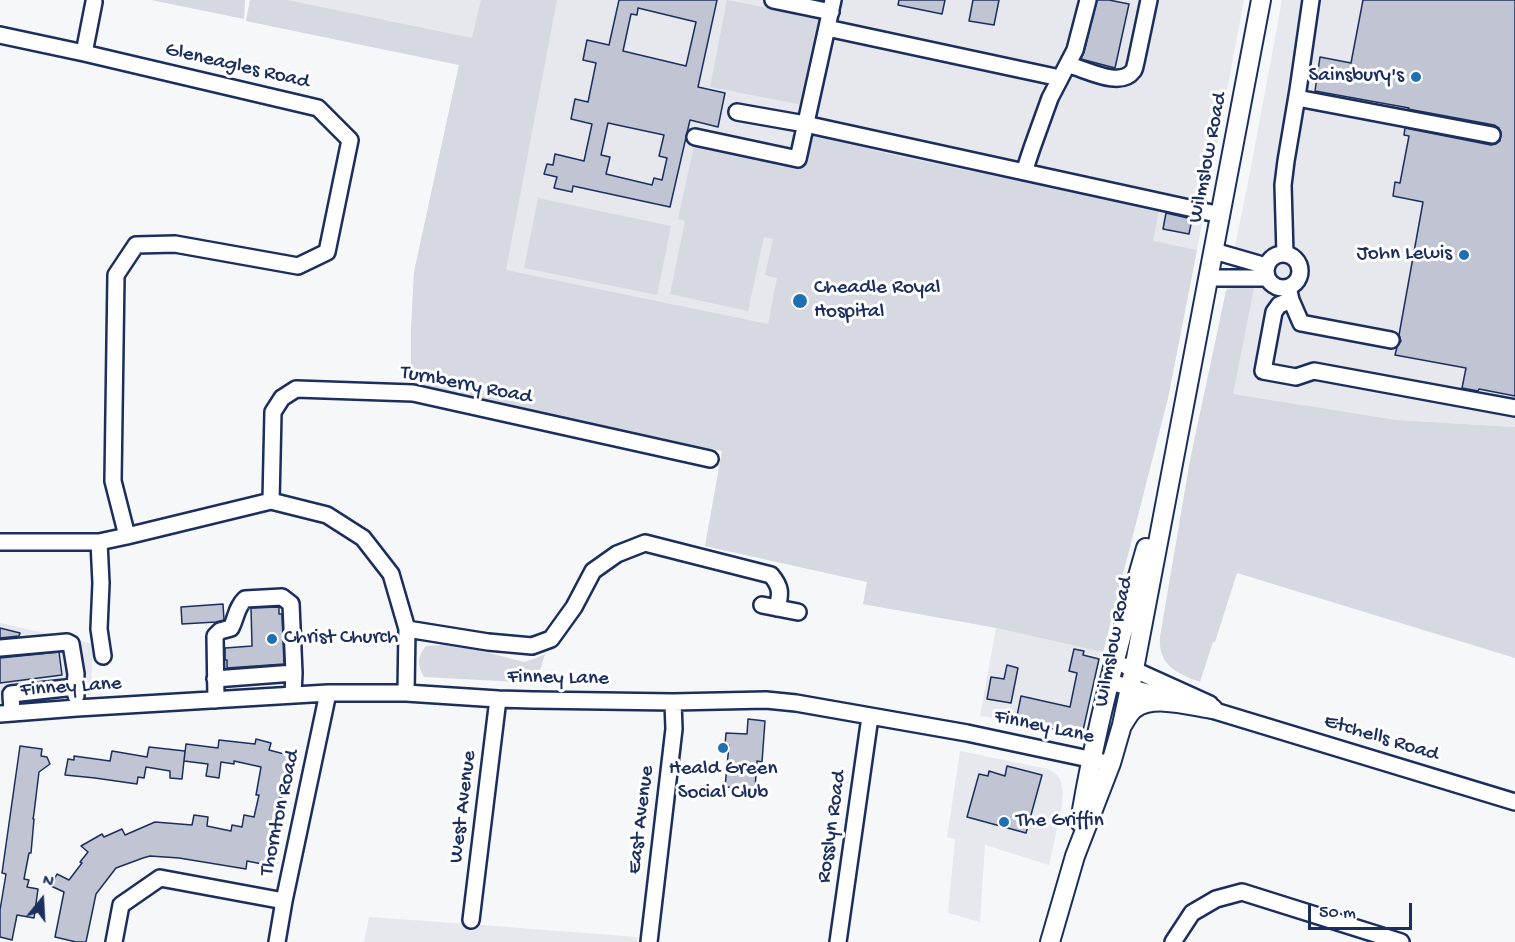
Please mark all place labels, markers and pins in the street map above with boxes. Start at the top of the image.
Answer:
place label: Sainsbury's [1309,64,1404,90]
marker: Sainsbury's [1409,70,1423,84]
place label: John Lewis [1357,242,1452,268]
marker: John Lewis [1457,248,1471,262]
place label: Cheadle Royal Hospital [814,276,940,326]
marker: Cheadle Royal Hospital [791,292,809,310]
place label: Christ Church [284,626,398,652]
marker: Christ Church [265,632,279,646]
marker: Heald Green Social Club [716,741,730,755]
place label: Heald Green Social Club [669,757,777,807]
place label: The Griffin [1016,809,1104,835]
marker: The Griffin [997,815,1011,829]

